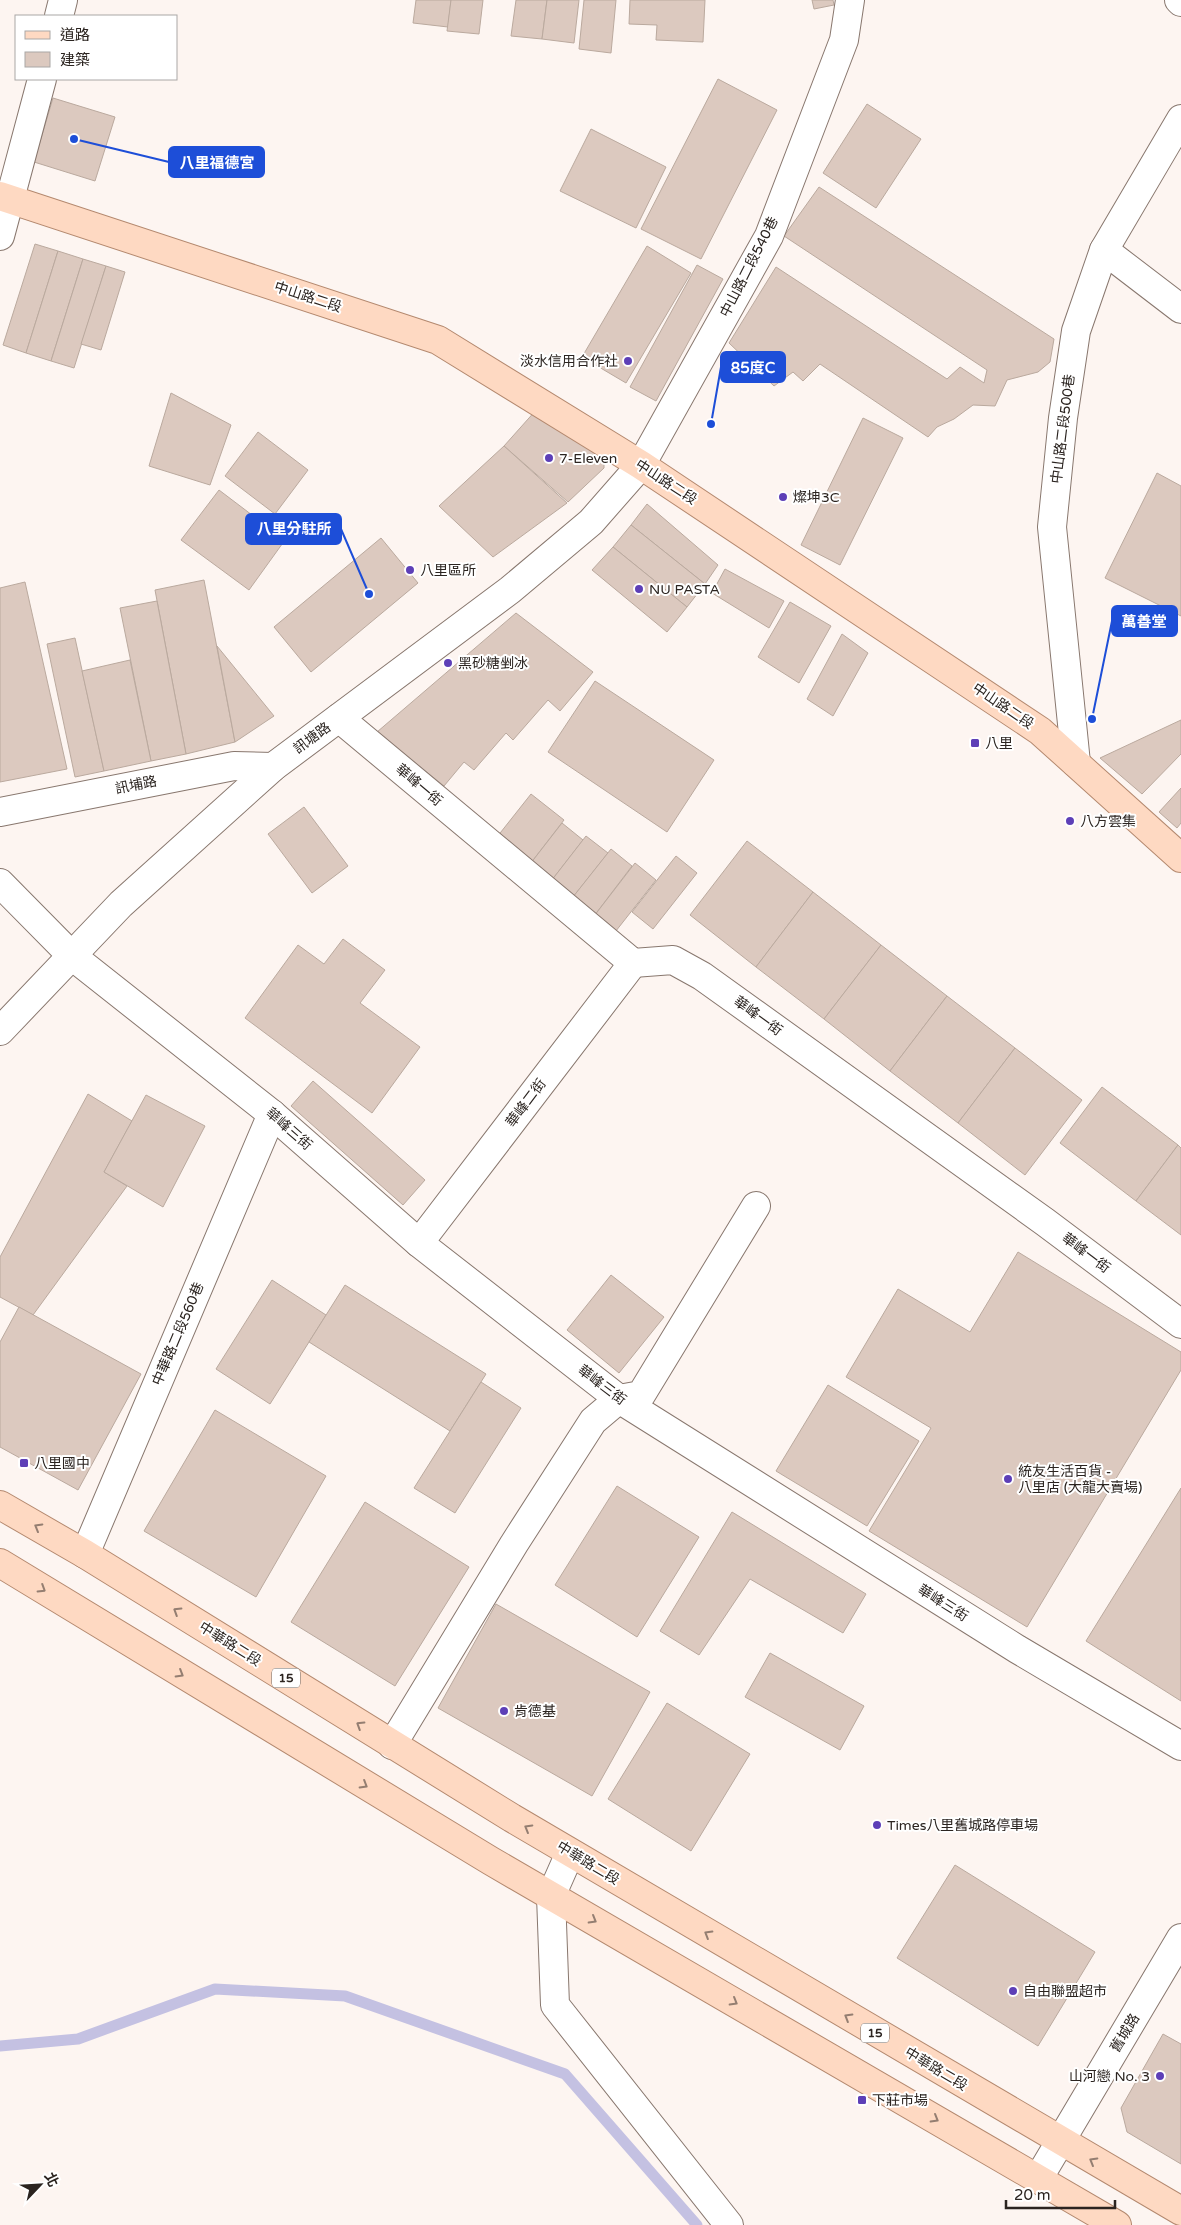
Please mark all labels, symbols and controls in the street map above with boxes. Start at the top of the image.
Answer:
legend [15,15,178,80]
text: 道路 [60,26,90,44]
text: 建築 [60,51,90,69]
callout: 八里福德宮 [169,147,264,177]
text: 八里福德宮 [179,154,255,172]
street label: 中山路二段540巷 [716,214,782,320]
street label: 中山路二段 [272,278,344,316]
callout: 85度C [721,352,785,382]
place label: 淡水信用合作社 [520,353,618,370]
marker: 淡水信用合作社 [622,355,634,367]
text: 85度C [731,359,776,377]
street label: 中山路二段500巷 [1048,373,1078,485]
place label: 7-Eleven [559,450,617,467]
marker: 7-Eleven [543,452,555,464]
street label: 中山路二段 [632,456,700,508]
place label: 燦坤3C [793,489,840,506]
marker: 燦坤3C [777,491,789,503]
callout: 八里分駐所 [246,514,341,544]
text: 八里分駐所 [256,520,332,538]
place label: 八里區所 [420,562,476,579]
marker: 八里區所 [404,564,416,576]
place label: NU PASTA [649,581,720,598]
marker: NU PASTA [633,583,645,595]
callout: 萬善堂 [1112,606,1177,636]
text: 萬善堂 [1121,613,1167,631]
place label: 黑砂糖剉冰 [458,655,528,672]
marker: 黑砂糖剉冰 [442,657,454,669]
street label: 中山路二段 [969,679,1037,733]
street label: 訊塘路 [290,719,334,757]
place label: 八里 [985,735,1013,752]
marker: 八里 [969,737,981,749]
street label: 華峰一街 [392,760,446,810]
street label: 訊埔路 [114,773,158,797]
place label: 八方雲集 [1080,813,1136,830]
marker: 八方雲集 [1064,815,1076,827]
street label: 華峰一街 [730,993,786,1039]
street label: 華峰二街 [502,1076,550,1130]
street label: 華峰三街 [262,1104,316,1154]
street label: 華峰一街 [1059,1229,1113,1277]
street label: 中華路二段560巷 [149,1280,207,1388]
street label: 華峰三街 [575,1361,629,1409]
place label: 八里國中 [34,1455,90,1472]
marker: 八里國中 [18,1457,30,1469]
place label: 統友生活百貨 - 八里店 (大龍大賣場) [1018,1463,1142,1496]
marker: 統友生活百貨 - 八里店 (大龍大賣場) [1002,1473,1014,1485]
one-way arrow [35,1524,44,1534]
street label: 華峰三街 [915,1581,971,1625]
one-way arrow [36,1582,45,1592]
one-way arrow [174,1608,183,1618]
street label: 中華路二段 [196,1618,264,1670]
one-way arrow [175,1667,184,1677]
road number: 15 [272,1669,300,1688]
place label: 肯德基 [514,1703,556,1720]
marker: 肯德基 [498,1705,510,1717]
one-way arrow [357,1721,366,1731]
one-way arrow [359,1778,368,1788]
place label: Times八里舊城路停車場 [887,1817,1038,1834]
marker: Times八里舊城路停車場 [871,1819,883,1831]
one-way arrow [525,1824,534,1834]
street label: 中華路二段 [554,1838,622,1888]
one-way arrow [588,1914,597,1924]
one-way arrow [704,1930,713,1940]
place label: 自由聯盟超市 [1023,1983,1107,2000]
marker: 自由聯盟超市 [1007,1985,1019,1997]
one-way arrow [728,1995,737,2005]
street label: 舊城路 [1107,2011,1143,2055]
one-way arrow [844,2013,853,2023]
road number: 15 [861,2024,889,2042]
street label: 中華路二段 [902,2044,970,2094]
place label: 山河戀 No. 3 [1069,2068,1150,2085]
marker: 山河戀 No. 3 [1154,2070,1166,2082]
place label: 下莊市場 [872,2092,928,2109]
marker: 下莊市場 [856,2094,868,2106]
one-way arrow [929,2112,938,2122]
one-way arrow [1090,2158,1099,2168]
north arrow [15,2160,65,2210]
text: 北 [41,2170,62,2190]
scale bar [1006,2178,1115,2210]
text: 20 m [1014,2186,1051,2204]

